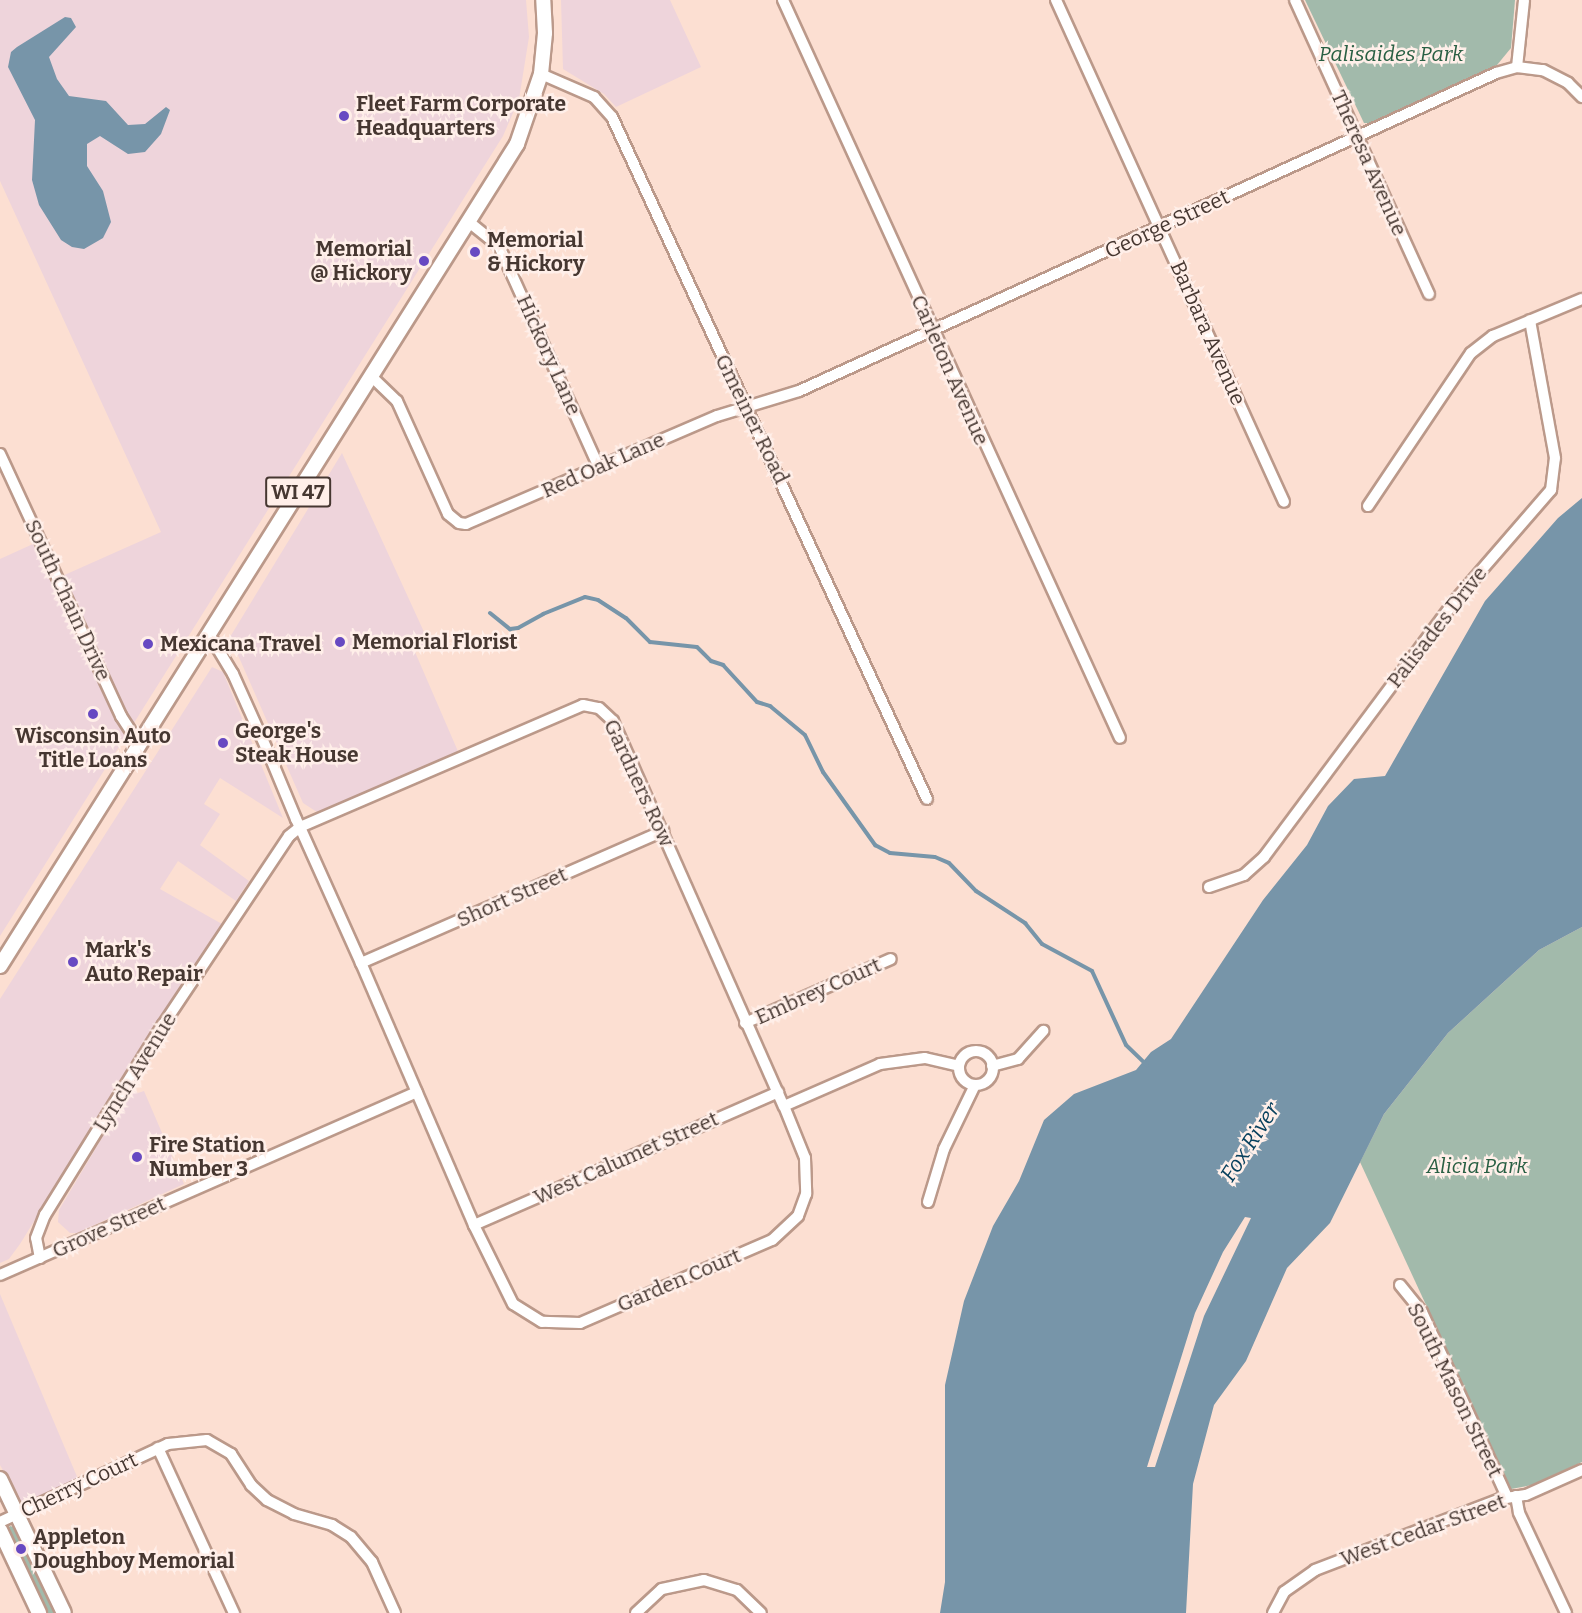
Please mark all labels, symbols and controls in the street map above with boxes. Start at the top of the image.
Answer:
park label: Palisaides Park [1319,41,1463,67]
street label: Theresa Avenue [1326,86,1412,240]
place label: Fleet Farm Corporate Headquarters [356,91,566,141]
marker: Fleet Farm Corporate Headquarters [337,109,351,123]
street label: George Street [1101,184,1233,264]
place label: Memorial & Hickory [487,227,585,277]
place label: Memorial @ Hickory [310,236,412,286]
marker: Memorial & Hickory [468,245,482,259]
marker: Memorial @ Hickory [417,254,431,268]
street label: Barbara Avenue [1165,257,1251,409]
street label: Hickory Lane [511,291,587,419]
street label: Carleton Avenue [906,291,994,449]
street label: Gmeiner Road [710,350,794,488]
street label: Red Oak Lane [538,427,668,503]
road number: WI 47 [265,475,331,509]
street label: South Chain Drive [20,515,116,685]
street label: Palisades Drive [1382,561,1492,693]
place label: Memorial Florist [352,629,518,655]
place label: Mexicana Travel [160,631,321,657]
marker: Memorial Florist [333,635,347,649]
marker: Mexicana Travel [141,637,155,651]
marker: Wisconsin Auto Title Loans [86,707,100,721]
street label: Gardners Row [598,715,680,851]
place label: George's Steak House [235,718,359,768]
place label: Wisconsin Auto Title Loans [15,723,171,773]
marker: George's Steak House [216,736,230,750]
street label: Short Street [453,861,571,933]
place label: Mark's Auto Repair [85,937,203,987]
street label: Embrey Court [751,952,885,1030]
marker: Mark's Auto Repair [66,955,80,969]
street label: Lynch Avenue [88,1008,182,1136]
water label: Fox River [1215,1097,1285,1187]
street label: West Calumet Street [530,1106,722,1210]
place label: Fire Station Number 3 [149,1132,265,1182]
marker: Fire Station Number 3 [130,1150,144,1164]
park label: Alicia Park [1426,1153,1528,1179]
street label: Grove Street [48,1191,170,1263]
street label: Garden Court [613,1243,745,1317]
street label: South Mason Street [1402,1299,1508,1481]
street label: Cherry Court [16,1447,142,1523]
street label: West Cedar Street [1337,1488,1509,1572]
place label: Appleton Doughboy Memorial [33,1524,235,1574]
marker: Appleton Doughboy Memorial [14,1542,28,1556]

